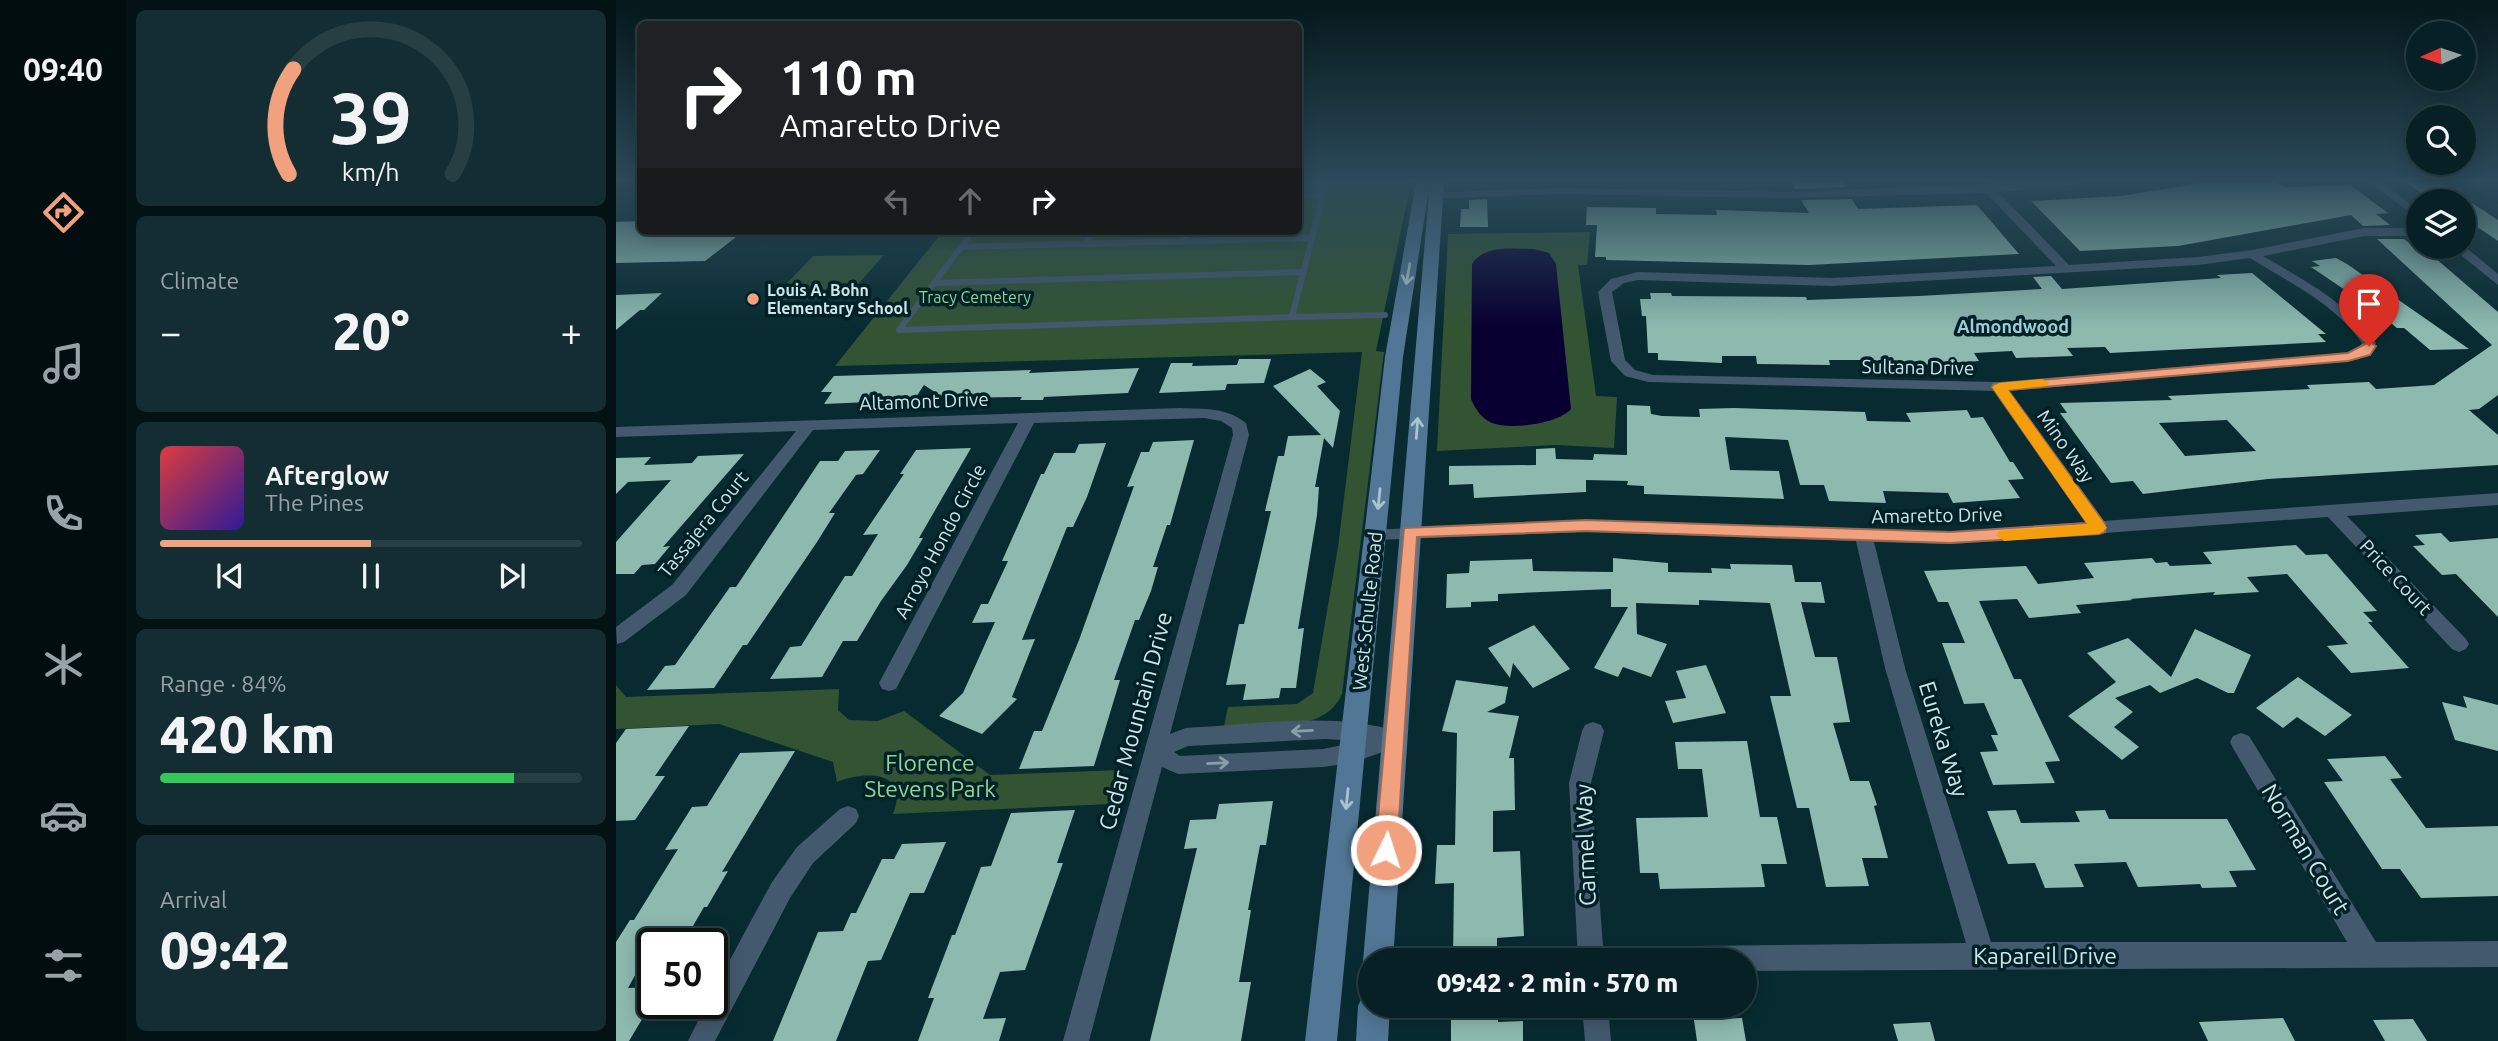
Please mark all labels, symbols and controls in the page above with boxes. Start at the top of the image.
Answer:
north arrow [2406,21,2476,91]
map controls [2406,21,2476,259]
icon: right [665,49,756,140]
text: 110 m [780,49,917,104]
text: 09:40 [23,51,103,87]
text: 39 [330,76,412,158]
button: search [2406,105,2476,175]
text: Amaretto Drive [780,107,1001,143]
text: km/h [342,158,400,186]
icon: left [878,182,916,220]
icon: ahead [951,182,989,220]
icon: right [1024,182,1062,220]
icon: directions [39,188,88,237]
button: layers [2406,189,2476,259]
one-way arrow [1401,262,1414,285]
text: Climate [160,268,239,293]
pin [2339,274,2399,346]
place label: Louis A. Bohn Elementary School [767,281,908,317]
icon: arrive [2350,285,2388,323]
park label: Tracy Cemetery [919,288,1031,306]
marker: Louis A. Bohn Elementary School [745,291,761,307]
text: 20° [332,302,410,360]
text: − [160,311,181,353]
text: + [561,311,582,353]
district label: Almondwood [1957,316,2069,336]
icon: music [39,339,88,388]
street label: Sultana Drive [1861,355,1975,379]
street label: Altamont Drive [859,388,989,414]
street label: Mino Way [2033,405,2099,487]
one-way arrow [1411,418,1424,440]
street label: Arroyo Hondo Circle [890,460,990,622]
text: Afterglow [265,461,389,490]
street label: Tassajera Court [653,466,753,582]
one-way arrow [1372,487,1385,510]
icon: phone [39,489,88,538]
text: The Pines [265,490,364,515]
street label: Amaretto Drive [1871,503,2003,527]
street label: West Schulte Road [1348,531,1386,691]
street label: Price Court [2356,535,2437,620]
icon: previous [211,557,249,595]
icon: pause [352,557,390,595]
icon: next [493,557,531,595]
street label: Cedar Mountain Drive [1094,609,1176,833]
icon: climate [39,640,88,689]
text: Range · 84% [160,671,287,696]
street label: Eureka Way [1915,678,1973,800]
text: 420 km [160,705,335,763]
one-way arrow [1291,725,1314,738]
park label: Florence Stevens Park [864,750,996,801]
one-way arrow [1207,757,1230,770]
street label: Norman Court [2257,780,2355,918]
street label: Carmel Way [1570,783,1600,907]
one-way arrow [1341,787,1354,809]
icon: car [39,791,88,840]
position arrow [1349,813,1423,887]
text: Arrival [160,887,227,912]
text: 09:42 [160,921,290,979]
speed limit sign: 50 [637,928,728,1019]
icon: filters [39,941,88,990]
street label: Kapareil Drive [1973,943,2117,968]
text: 09:42 · 2 min · 570 m [1437,968,1678,997]

